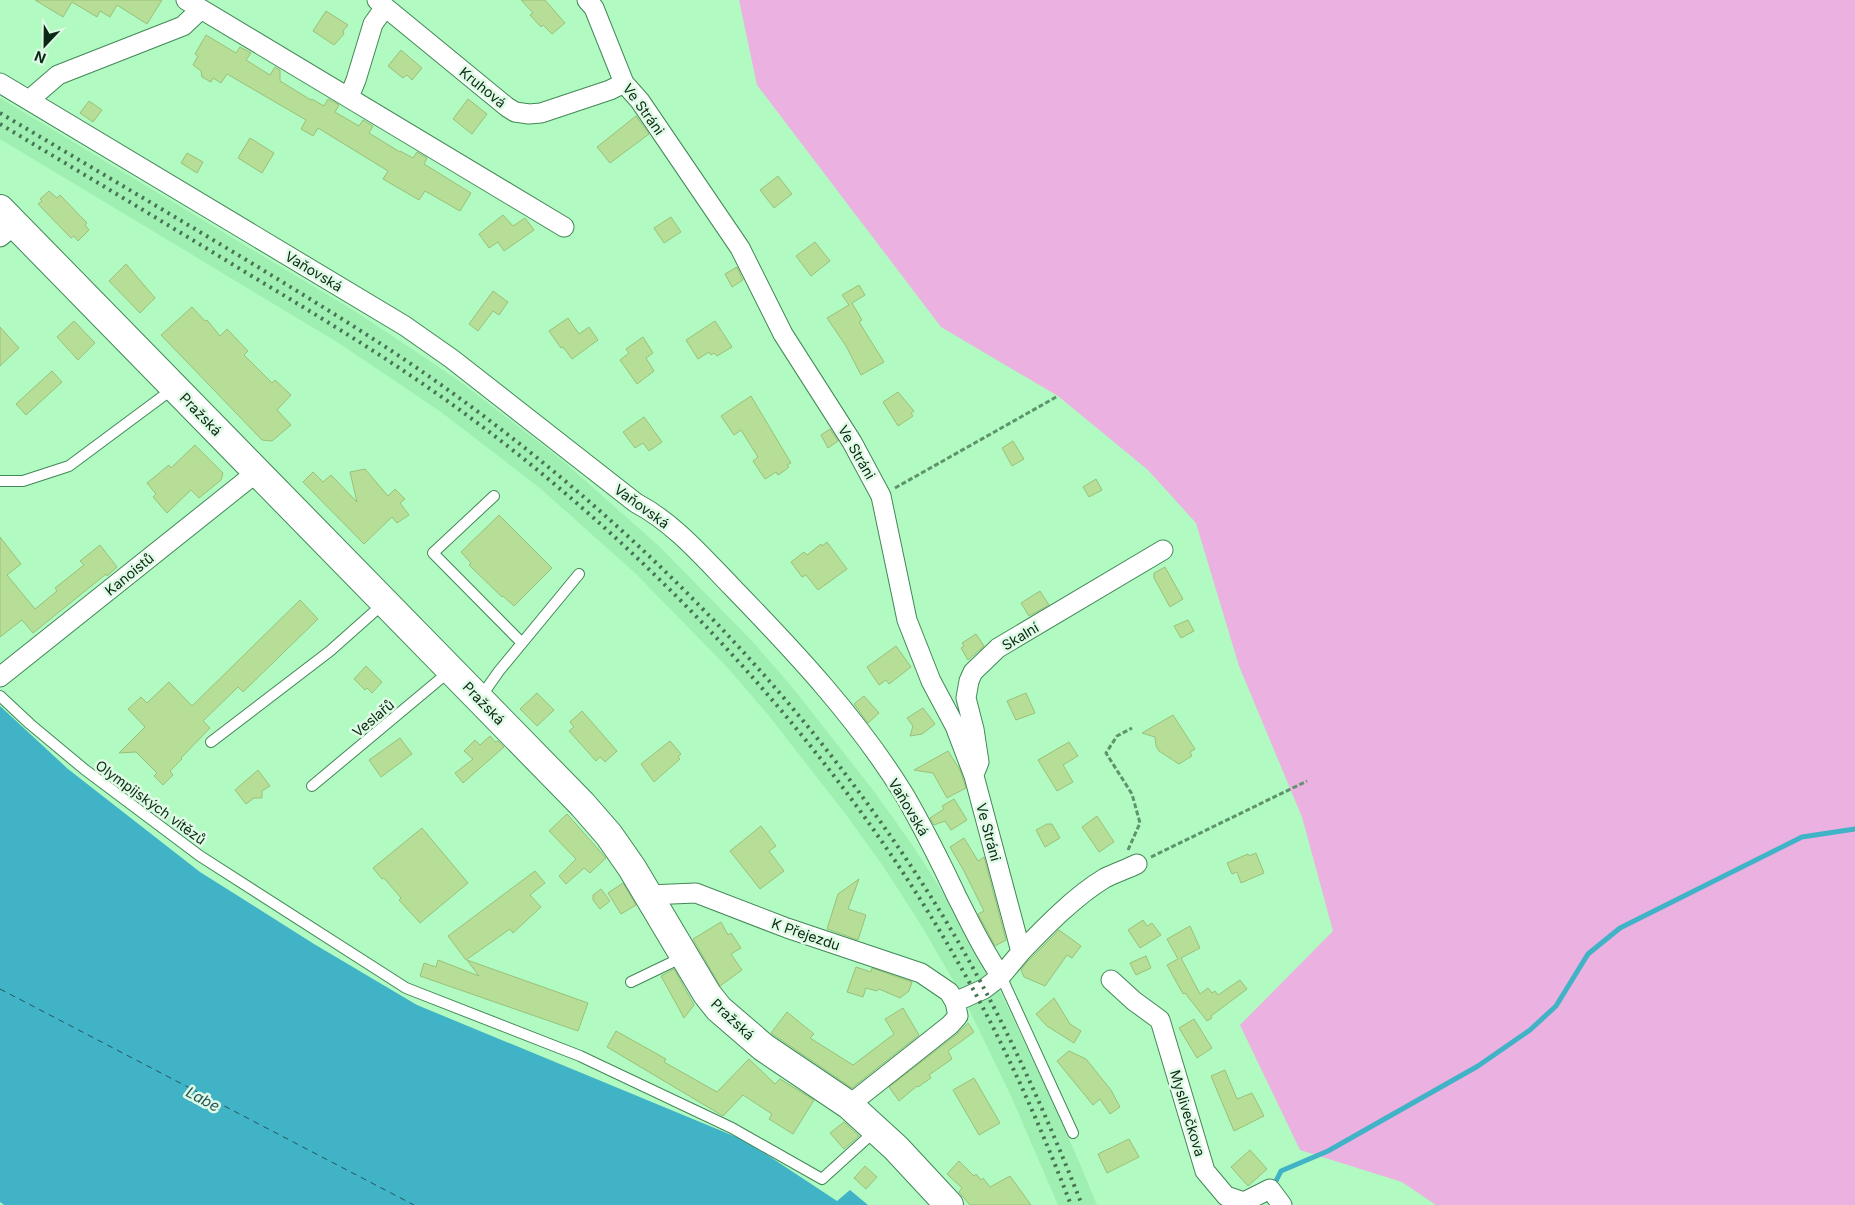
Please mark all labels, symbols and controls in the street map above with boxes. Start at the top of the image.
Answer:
north arrow [20,20,70,70]
text: N [32,48,48,67]
street label: Kruhová [456,63,510,111]
street label: Ve Stráni [620,80,668,138]
street label: Vaňovská [282,247,346,295]
street label: Pražská [177,389,225,439]
street label: Ve Stráni [835,422,879,482]
street label: Vaňovská [611,480,673,532]
street label: Kanoistů [101,549,157,599]
street label: Skalní [999,618,1042,653]
street label: Pražská [460,678,508,728]
street label: Veslařů [349,696,397,740]
street label: Olympijských vítězů [93,756,209,848]
street label: Vaňovská [885,775,933,839]
street label: Ve Stráni [973,801,1005,863]
street label: K Přejezdu [770,914,842,954]
street label: Pražská [708,995,758,1043]
street label: Myslivečkova [1167,1068,1209,1158]
water label: Labe [183,1082,223,1116]

